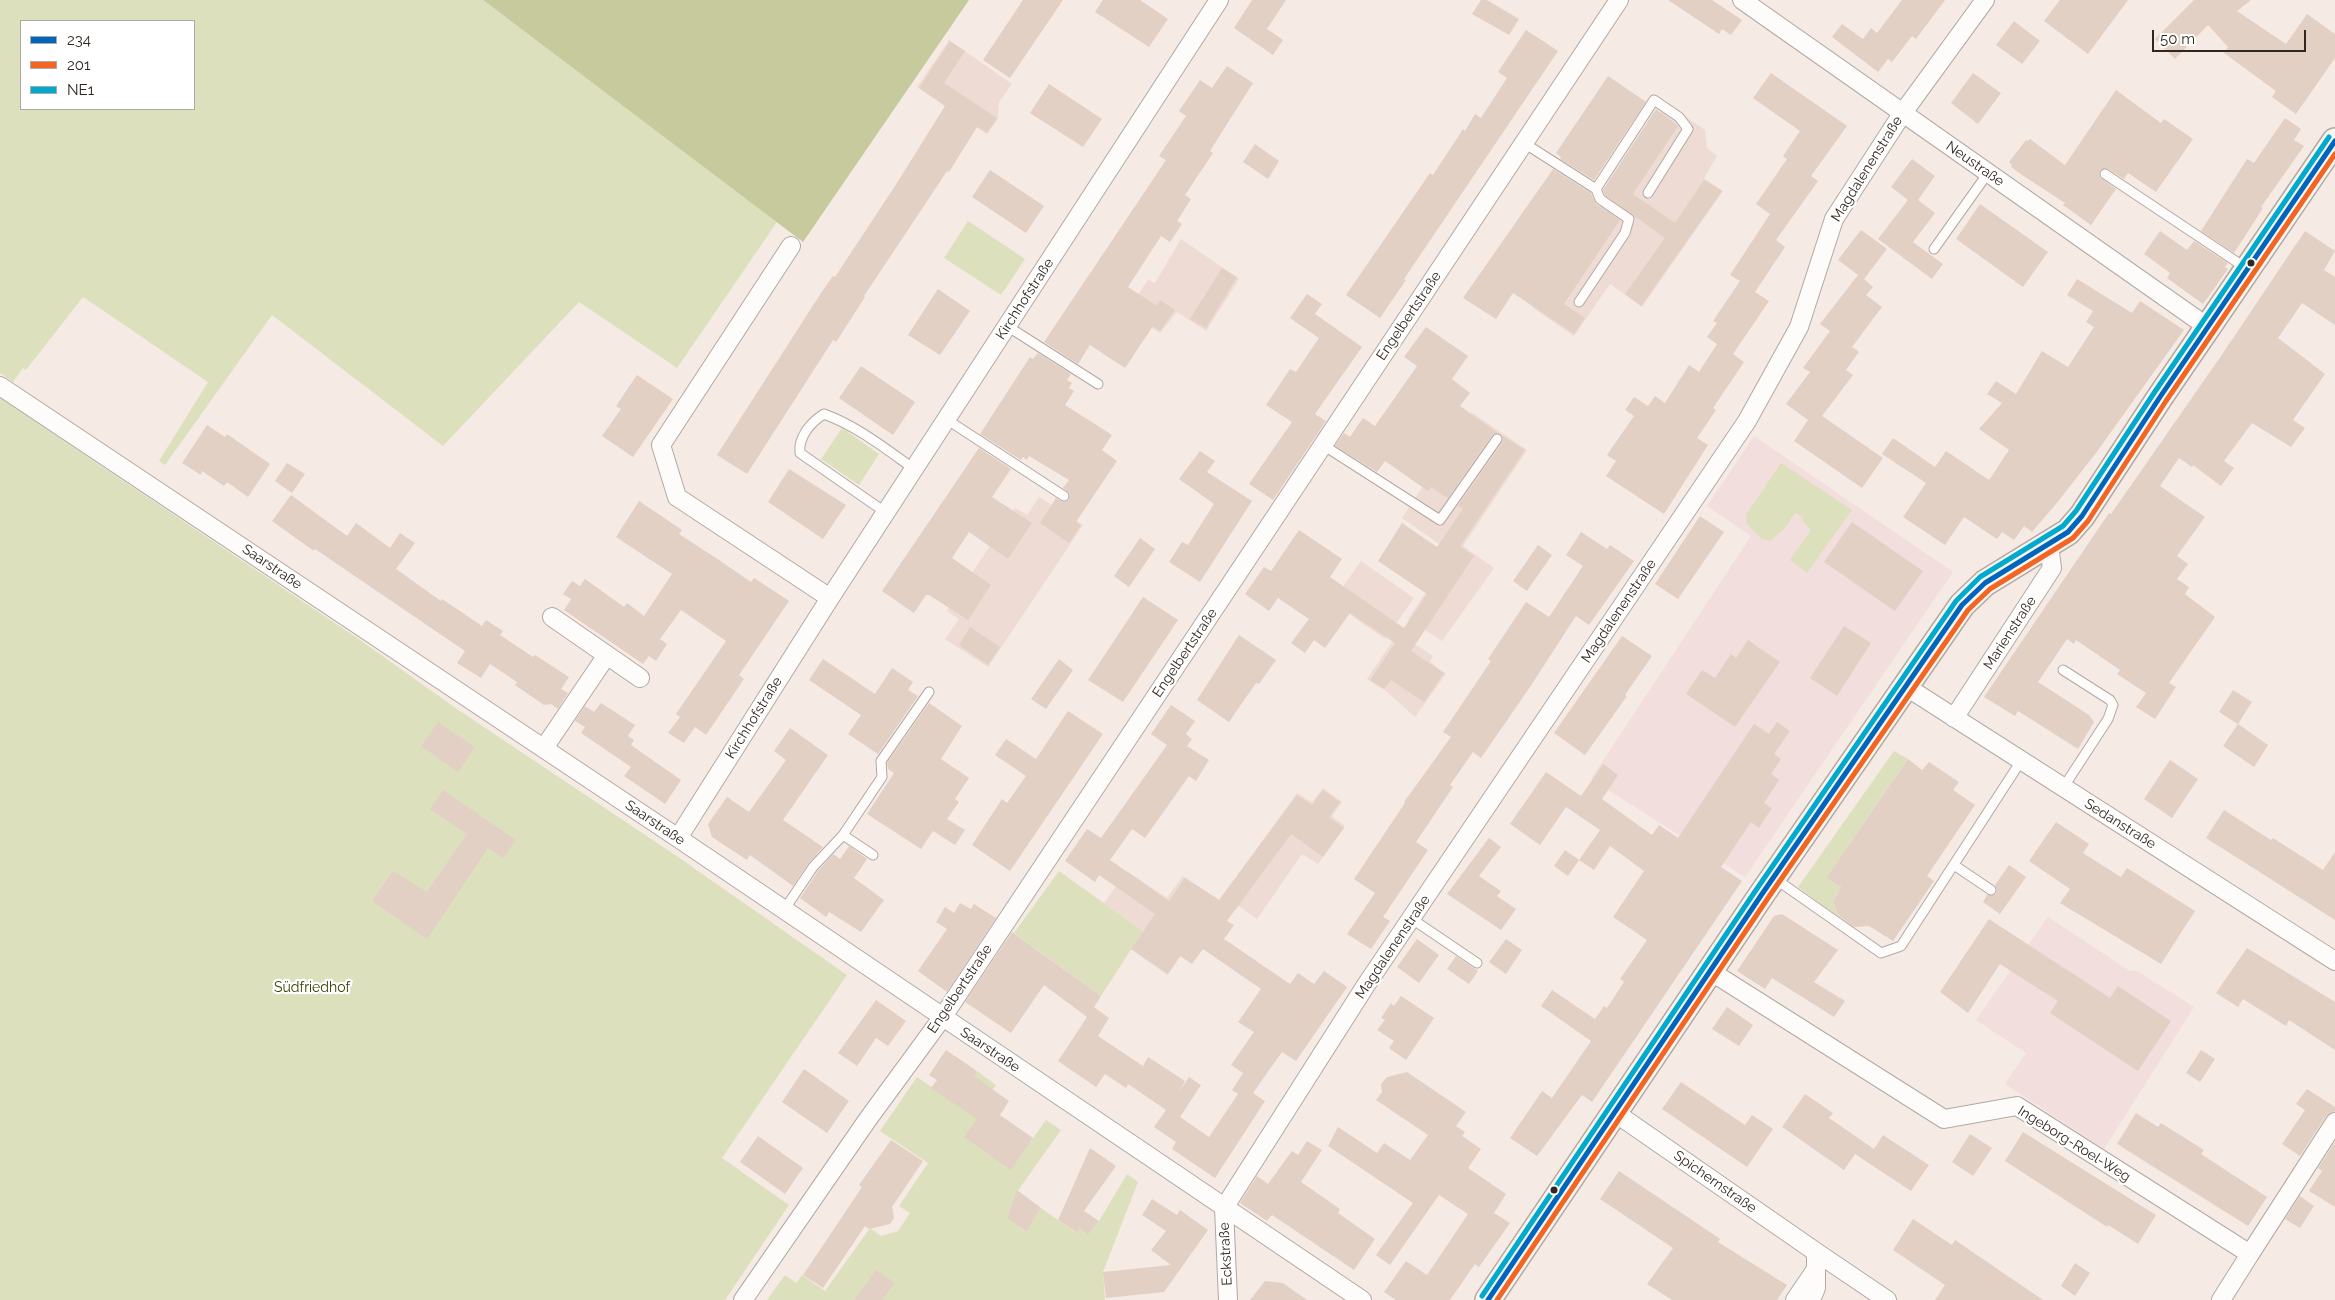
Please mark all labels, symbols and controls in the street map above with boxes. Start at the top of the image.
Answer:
legend [20,20,195,110]
scale bar [2155,20,2309,52]
text: 50 m [2160,30,2195,48]
text: 234 [67,31,91,49]
text: 201 [67,56,90,74]
text: NE1 [67,81,94,99]
street label: Magdalenenstraße [1828,113,1906,225]
street label: Neustraße [1943,138,2007,190]
street label: Kirchhofstraße [992,255,1058,343]
unlabelled marker [2246,258,2256,268]
street label: Engelbertstraße [1373,268,1445,364]
street label: Saarstraße [239,541,305,593]
street label: Magdalenenstraße [1578,556,1660,666]
street label: Marienstraße [1980,593,2040,673]
street label: Engelbertstraße [1149,605,1221,701]
street label: Kirchhofstraße [722,674,786,762]
street label: Sedanstraße [2081,795,2159,853]
street label: Saarstraße [622,797,688,849]
street label: Magdalenenstraße [1352,892,1434,1002]
street label: Engelbertstraße [924,941,996,1037]
park label: Südfriedhof [274,980,350,996]
street label: Saarstraße [957,1024,1023,1076]
street label: Ingeborg-Roel-Weg [2015,1102,2133,1186]
street label: Spichernstraße [1670,1147,1760,1217]
unlabelled marker [1549,1185,1559,1195]
street label: Eckstraße [1216,1222,1236,1286]

